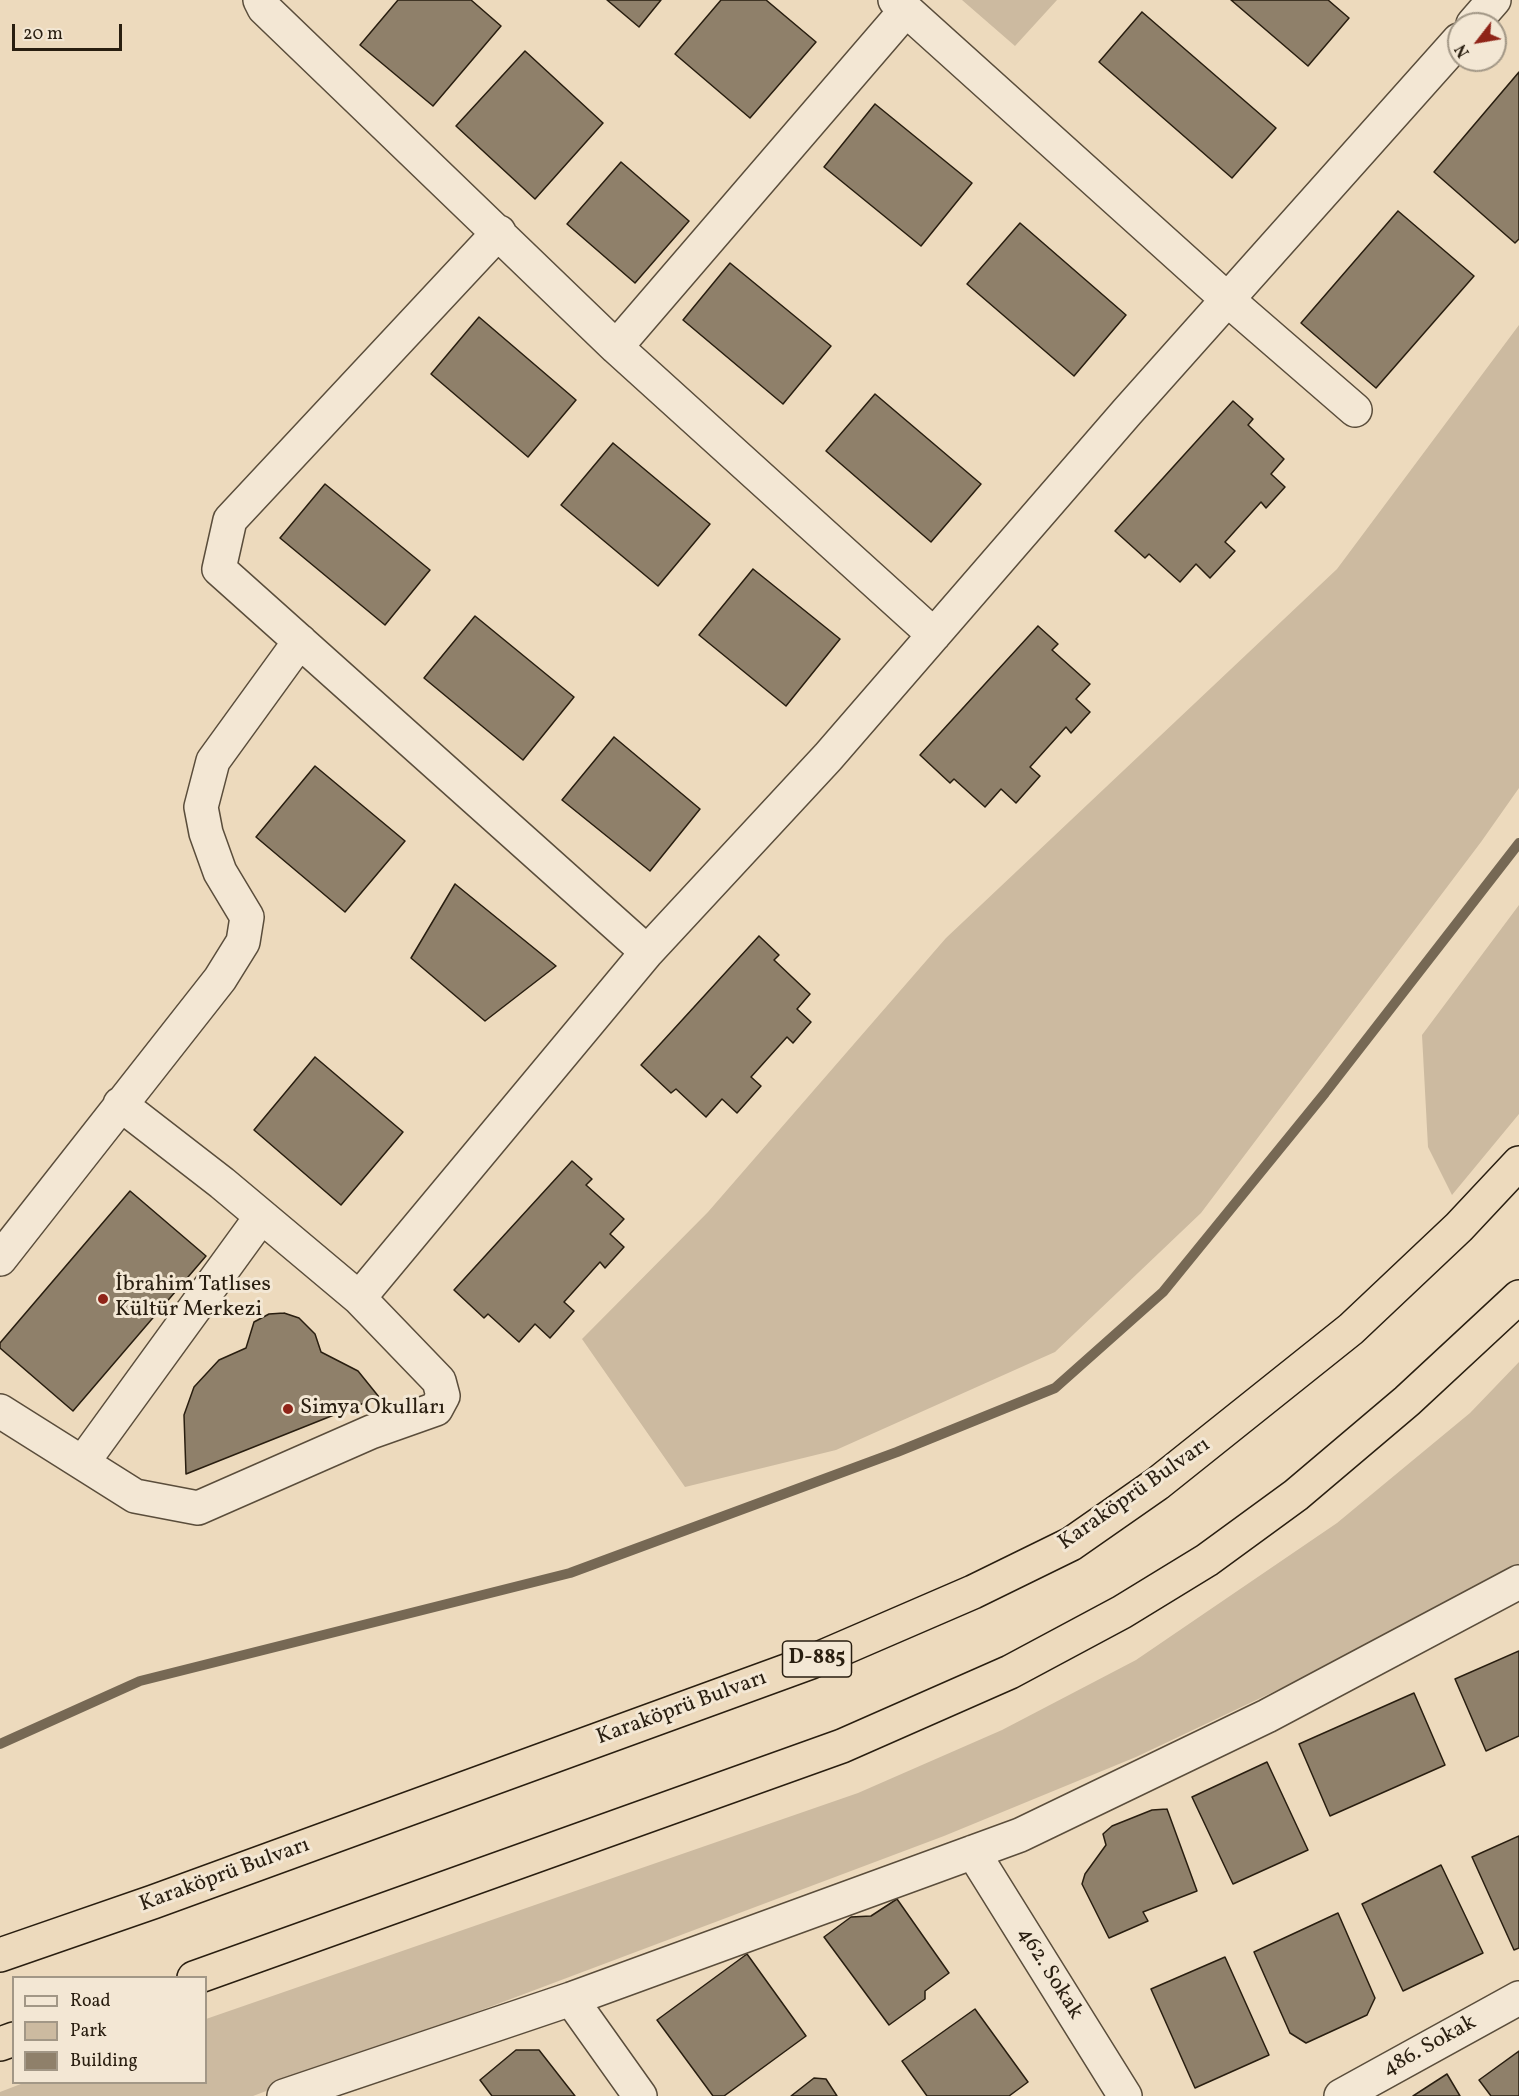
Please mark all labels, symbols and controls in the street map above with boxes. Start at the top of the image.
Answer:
scale bar [15,12,124,50]
north arrow [1447,12,1507,72]
text: 20 m [23,22,63,47]
text: N [1451,40,1476,61]
place label: İbrahim Tatlıses Kültür Merkezi [115,1273,271,1324]
marker: İbrahim Tatlıses Kültür Merkezi [96,1292,110,1306]
place label: Simya Okulları [300,1396,445,1422]
marker: Simya Okulları [281,1402,295,1416]
street label: Karaköprü Bulvarı [1054,1433,1216,1557]
road number: D-885 [782,1641,852,1677]
street label: Karaköprü Bulvarı [593,1666,771,1752]
street label: Karaköprü Bulvarı [136,1833,314,1919]
street label: 462. Sokak [1010,1923,1088,2025]
legend [12,1976,207,2084]
text: Road [70,1989,111,2014]
street label: 486. Sokak [1378,2010,1482,2084]
text: Park [70,2019,107,2044]
text: Building [70,2049,138,2074]

